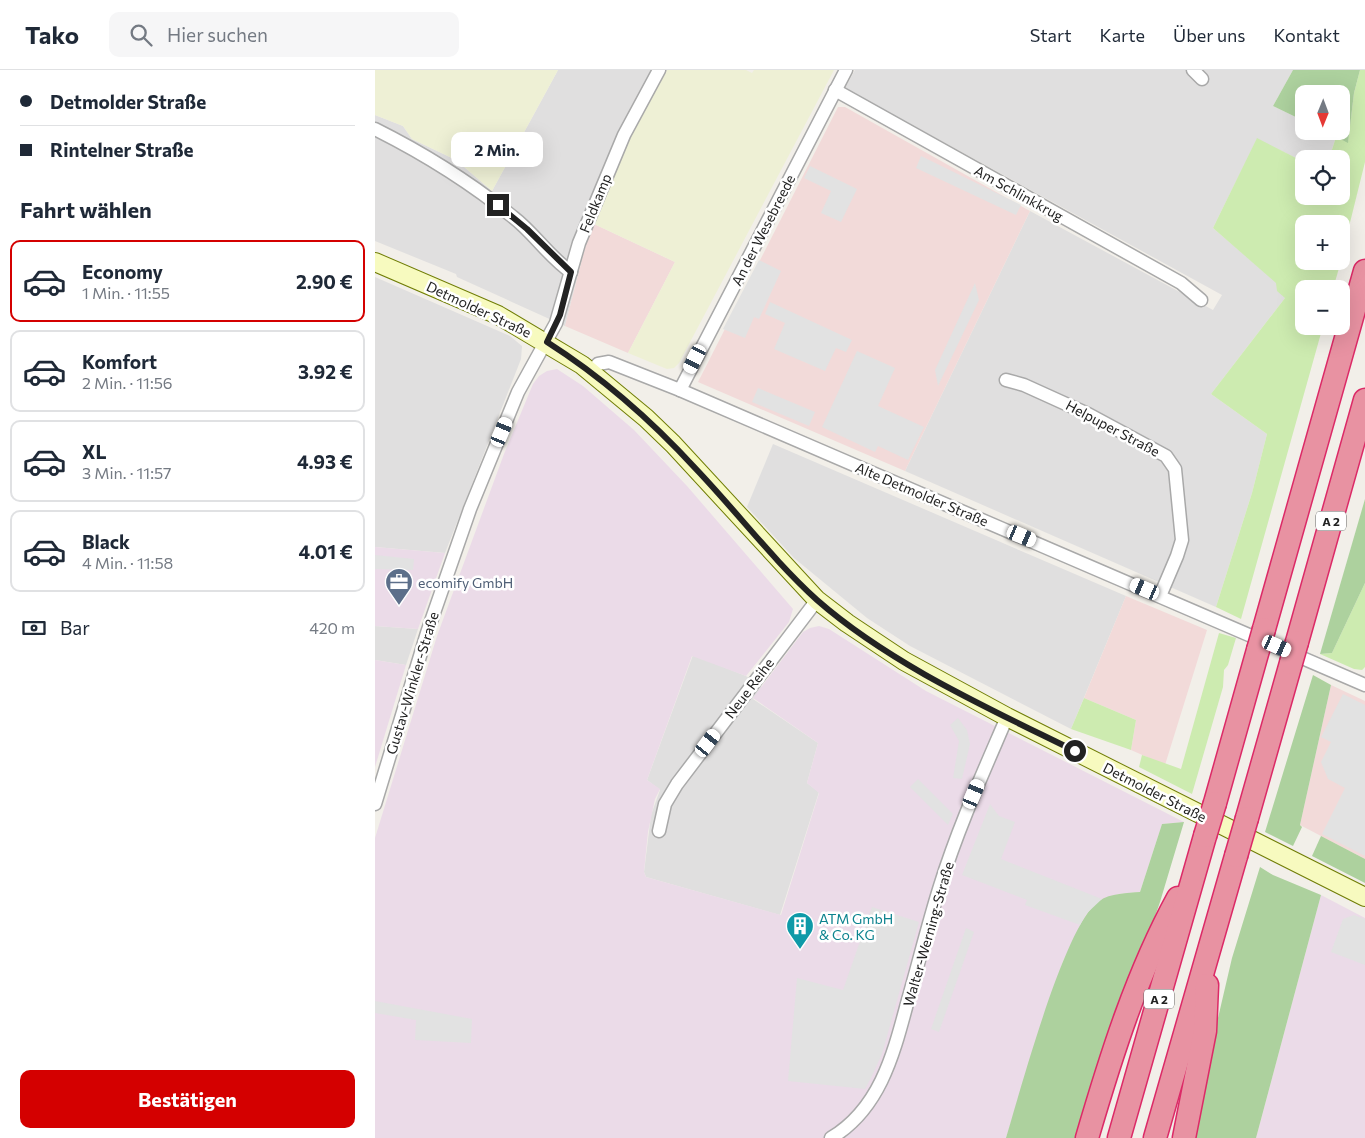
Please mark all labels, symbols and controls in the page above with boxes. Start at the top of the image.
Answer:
search box [109,12,459,57]
text: Tako [25,20,79,49]
icon: search [127,21,155,49]
text: Hier suchen [167,23,268,46]
text: Start [1030,24,1072,46]
text: Karte [1100,24,1145,46]
text: Über uns [1173,24,1246,46]
text: Kontakt [1274,24,1340,46]
north arrow [1295,85,1350,140]
map controls [1295,85,1350,335]
text: Detmolder Straße [50,90,206,113]
callout: 2 Min. [452,132,544,168]
text: Rintelner Straße [50,138,194,161]
text: 2 Min. [474,140,520,159]
button: locate [1295,150,1350,205]
street label: Am Schlinkkrug [972,162,1067,225]
street label: Feldkamp [575,171,615,235]
street label: An der Wesebreede [728,172,798,288]
route end [487,194,509,216]
text: Fahrt wählen [20,196,152,223]
button: + [1295,215,1350,270]
icon: car [22,259,67,304]
text: Economy [82,260,163,283]
text: 2.90 € [296,270,353,293]
street label: Detmolder Straße [424,277,534,341]
button: − [1295,280,1350,335]
text: 1 Min. · 11:55 [82,283,170,302]
car [681,342,708,376]
icon: car [22,349,67,394]
text: Komfort [82,350,157,373]
text: 3.92 € [298,360,353,383]
text: 2 Min. · 11:56 [82,373,173,392]
street label: Helpuper Straße [1063,396,1163,460]
car [489,415,514,449]
icon: car [22,439,67,484]
text: XL [82,440,107,463]
text: 4.93 € [297,450,353,473]
street label: Alte Detmolder Straße [853,458,991,530]
text: 3 Min. · 11:57 [82,463,172,482]
road number: A 2 [1316,512,1346,531]
car [1005,523,1038,549]
icon: car [22,529,67,574]
text: Black [82,530,130,553]
text: 4.01 € [298,540,353,563]
text: 4 Min. · 11:58 [82,553,173,572]
office icon: ecomify GmbH [384,567,414,606]
place label: ecomify GmbH [418,574,513,591]
car [1128,576,1161,602]
street label: Gustav-Winkler-Straße [382,610,442,756]
icon: cash [20,614,48,642]
text: Bar [60,616,90,639]
text: 420 m [309,618,355,637]
car [1260,633,1293,659]
street label: Neue Reihe [721,654,777,722]
car [692,727,723,759]
route start [1064,740,1086,762]
street label: Detmolder Straße [1100,759,1210,825]
car [961,777,986,811]
street label: Walter-Werning-Straße [899,860,957,1008]
place label: ATM GmbH & Co. KG [819,910,893,943]
building icon: ATM GmbH & Co. KG [785,911,815,950]
road number: A 2 [1144,990,1174,1009]
button: Bestätigen [20,1070,355,1128]

